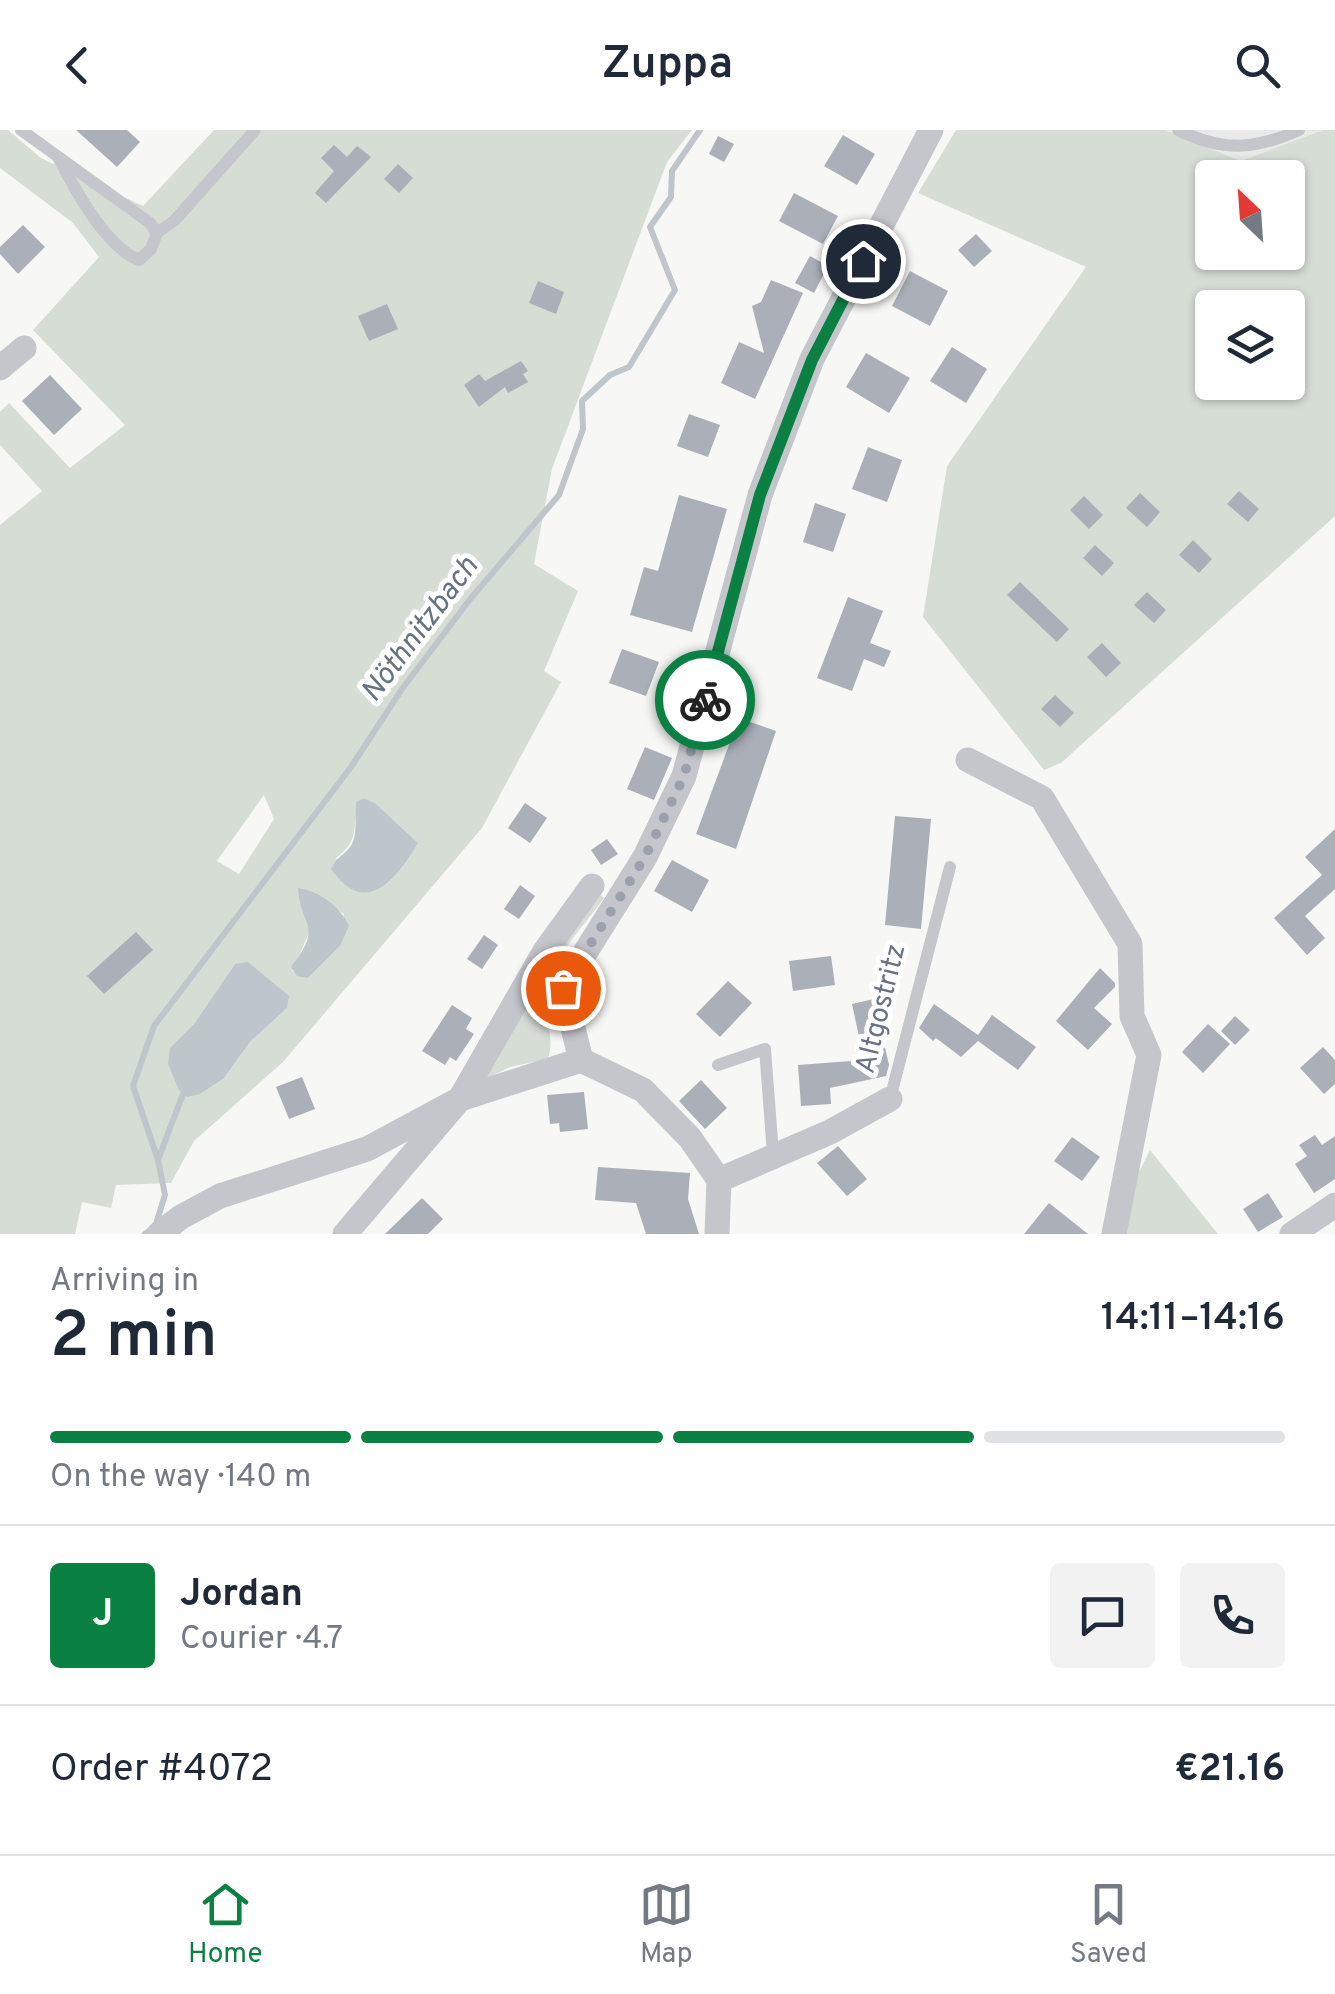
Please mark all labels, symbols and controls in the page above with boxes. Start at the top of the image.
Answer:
text: Zuppa [602,37,733,94]
icon: back [50,38,105,93]
icon: search [1230,38,1285,93]
north arrow [1195,160,1305,270]
map controls [1195,160,1305,400]
pin [821,219,906,304]
icon: home [836,234,891,289]
button: layers [1195,290,1305,400]
water label: Nöthnitzbach [354,550,488,710]
courier [655,650,755,750]
icon: bike [678,673,733,728]
street label: Altgostritz [849,940,915,1078]
pin [521,946,606,1031]
icon: bag [536,961,591,1016]
text: Arriving in [50,1262,199,1302]
text: 14:11–14:16 [1101,1295,1285,1344]
text: 2 min [50,1298,218,1380]
text: On the way · 140 m [50,1458,311,1498]
button: chat [1050,1563,1155,1668]
button: phone [1180,1563,1285,1668]
text: Jordan [180,1571,303,1620]
text: J [92,1591,113,1640]
text: Courier · 4.7 [180,1620,343,1660]
text: Order #4072 [50,1746,273,1795]
text: €21.16 [1174,1746,1285,1795]
tab: Home [188,1877,262,1973]
tab: Map [639,1877,694,1973]
tab: Saved [1070,1877,1147,1973]

